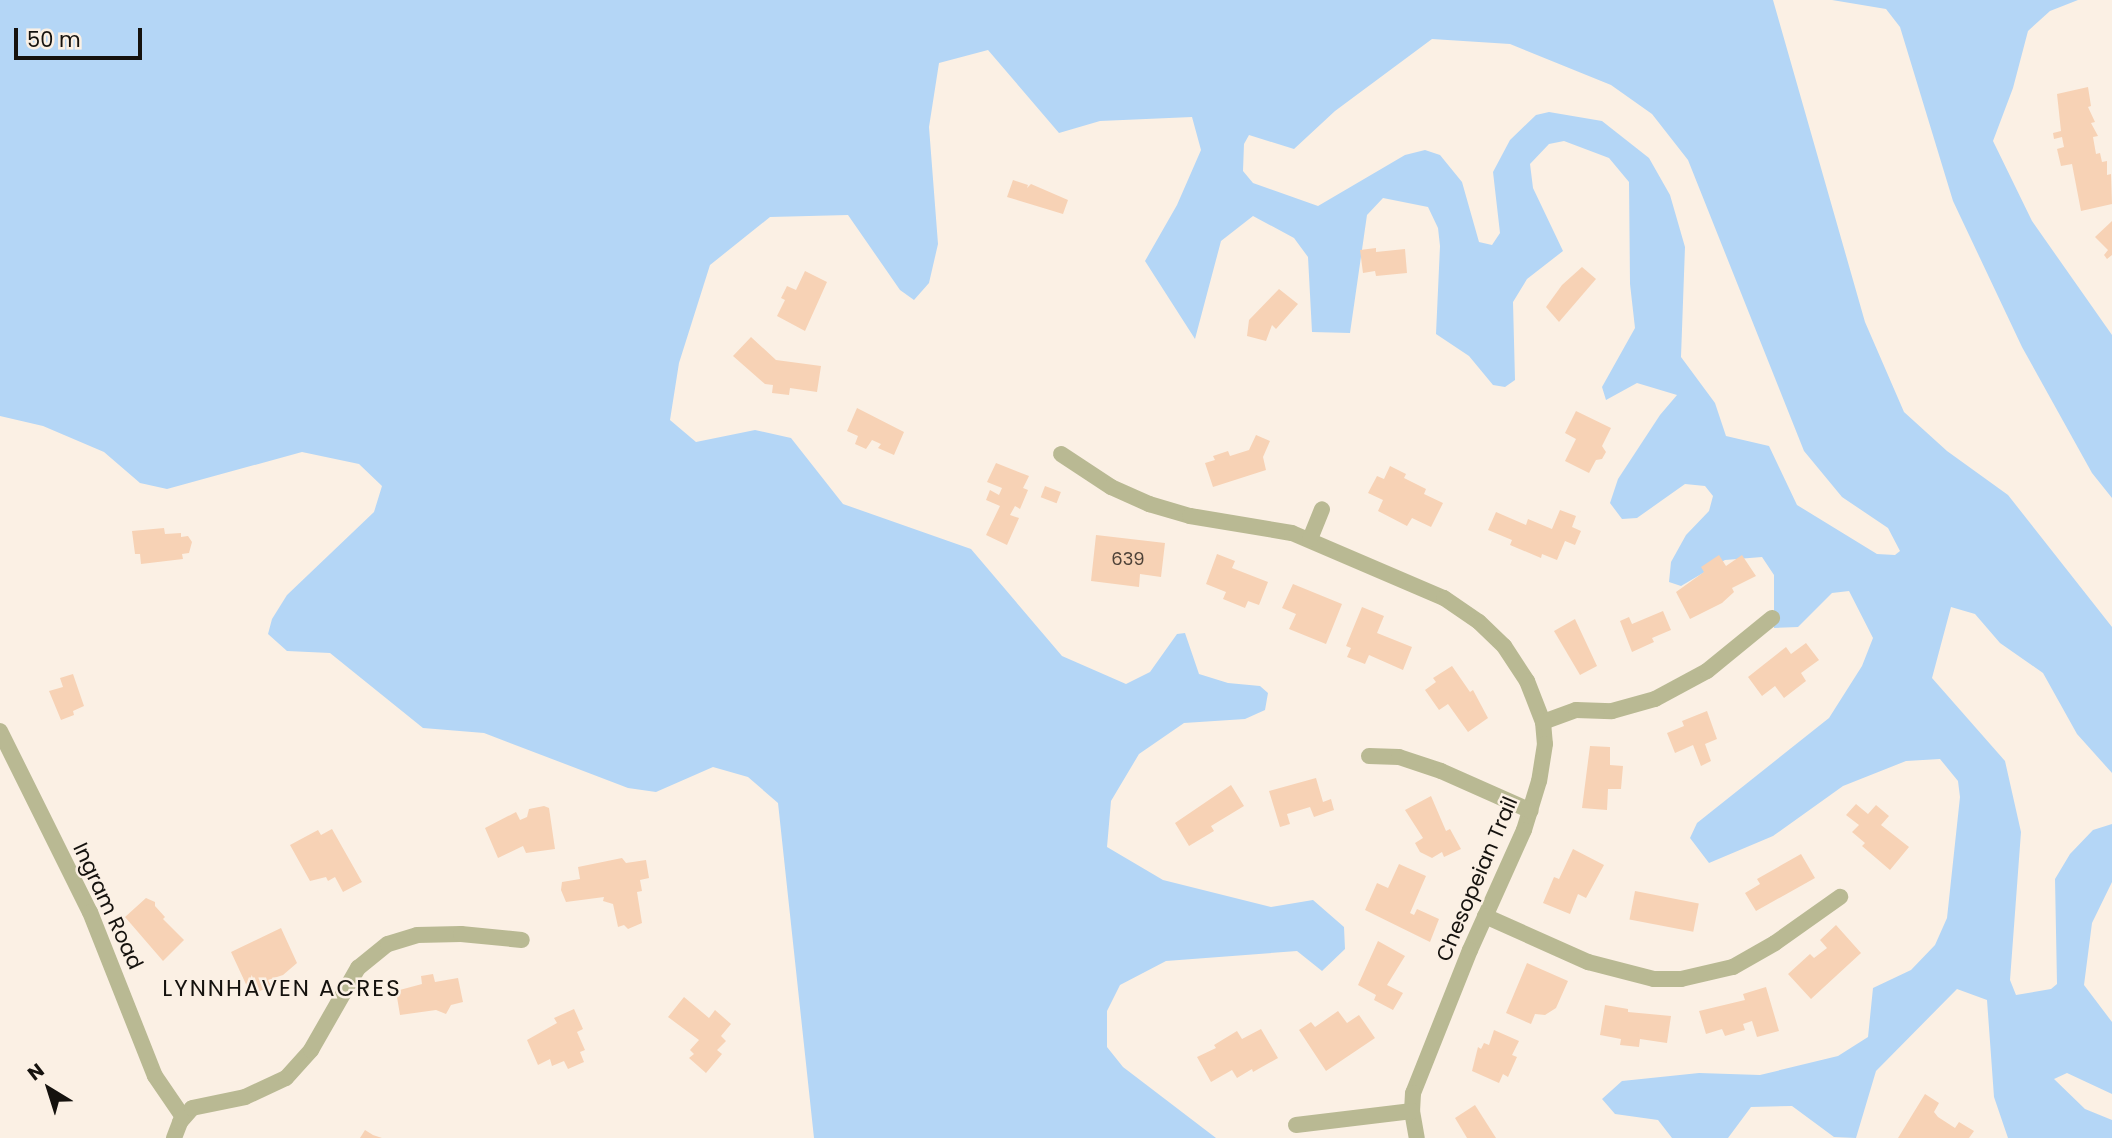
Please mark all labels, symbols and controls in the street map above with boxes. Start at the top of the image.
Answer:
scale bar [18,14,145,58]
text: 50 m [27,25,81,54]
house number: 639 [1111,548,1145,570]
street label: Chesopeian Trail [1431,793,1523,965]
street label: Ingram Road [68,839,148,973]
district label: LYNNHAVEN ACRES [164,974,400,1002]
north arrow [14,1054,84,1124]
text: N [22,1057,50,1087]

